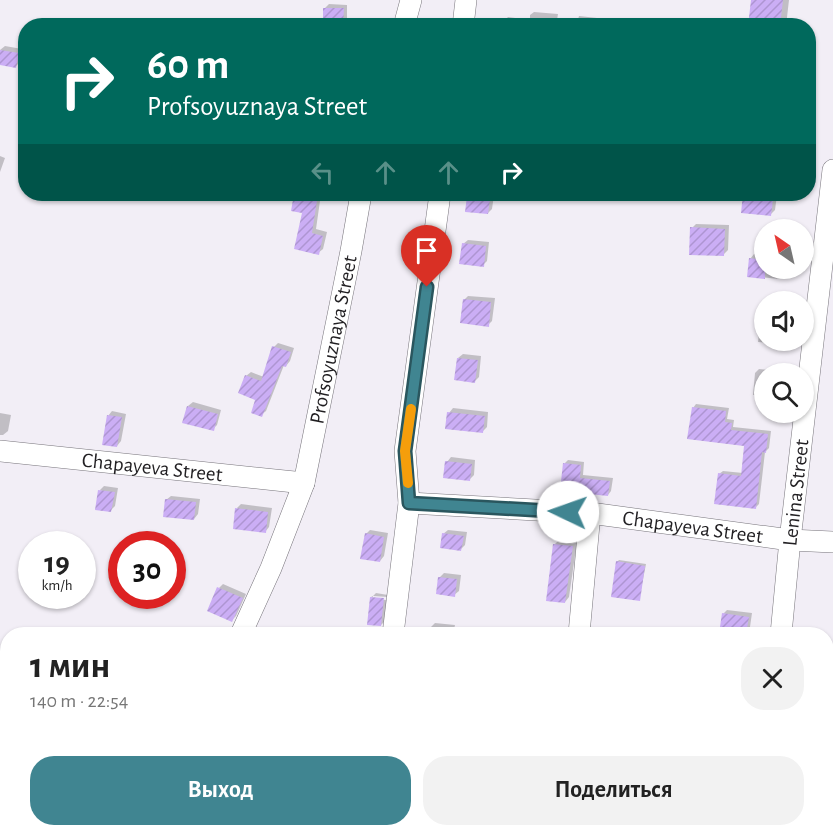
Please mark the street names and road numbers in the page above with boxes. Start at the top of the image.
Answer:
street label: Profsoyuznaya Street [306,253,361,426]
street label: Lenina Street [779,438,813,547]
street label: Chapayeva Street [81,450,224,485]
street label: Chapayeva Street [621,508,764,547]

